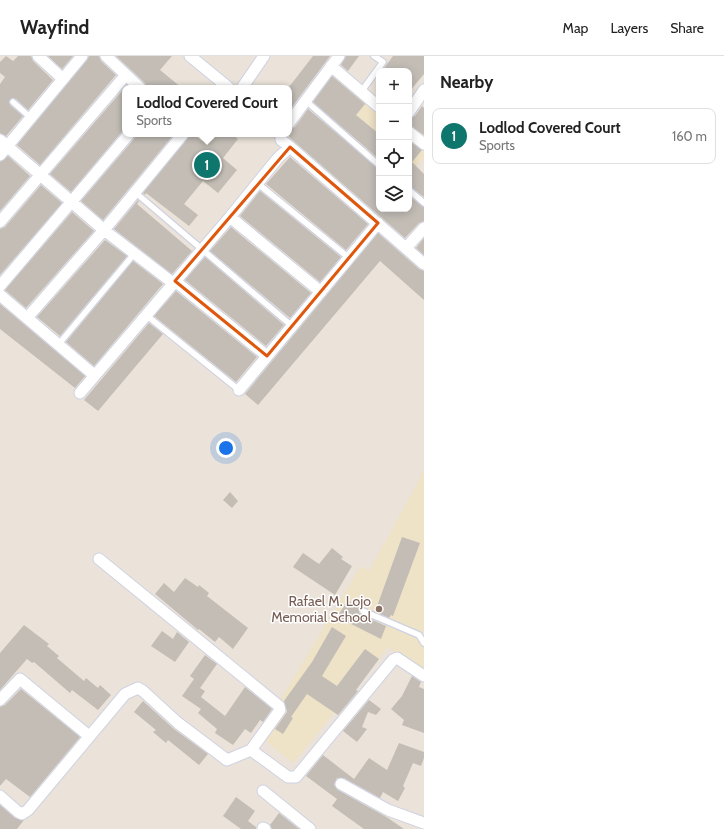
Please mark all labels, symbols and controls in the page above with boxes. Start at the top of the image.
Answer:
text: Wayfind [20,16,89,39]
text: Map [563,19,588,37]
text: Layers [610,19,648,37]
text: Share [670,19,704,37]
map controls [376,68,412,212]
button: + [376,68,412,104]
text: Nearby [440,72,493,92]
popup [122,85,292,137]
text: Lodlod Covered Court [136,94,278,112]
button: − [376,104,412,140]
text: Sports [136,112,172,128]
text: Lodlod Covered Court [479,119,621,137]
text: 1 [452,128,456,144]
text: 160 m [672,128,707,144]
text: Sports [479,137,515,153]
button: locate [376,140,412,176]
pin: 1 [194,150,220,180]
button: layers [376,176,412,212]
your location [216,438,236,458]
place label: Rafael M. Lojo Memorial School [271,592,372,626]
marker: Rafael M. Lojo Memorial School [374,604,384,614]

